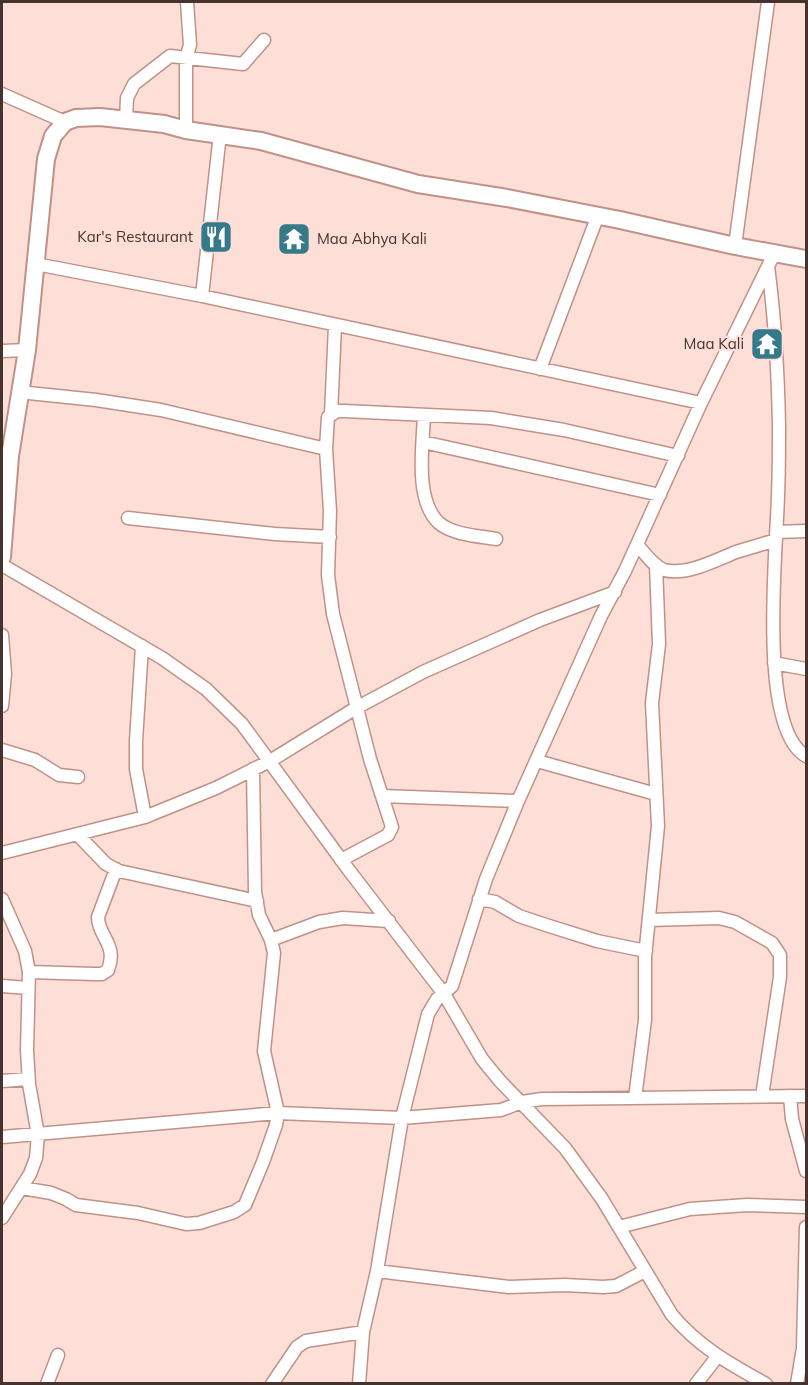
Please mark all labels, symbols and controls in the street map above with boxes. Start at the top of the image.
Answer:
restaurant icon: Kar's Restaurant [198,219,234,255]
temple icon: Maa Abhya Kali [276,221,312,257]
place label: Kar's Restaurant [77,227,193,246]
place label: Maa Abhya Kali [317,229,427,248]
temple icon: Maa Kali [749,326,785,362]
place label: Maa Kali [684,334,744,353]

